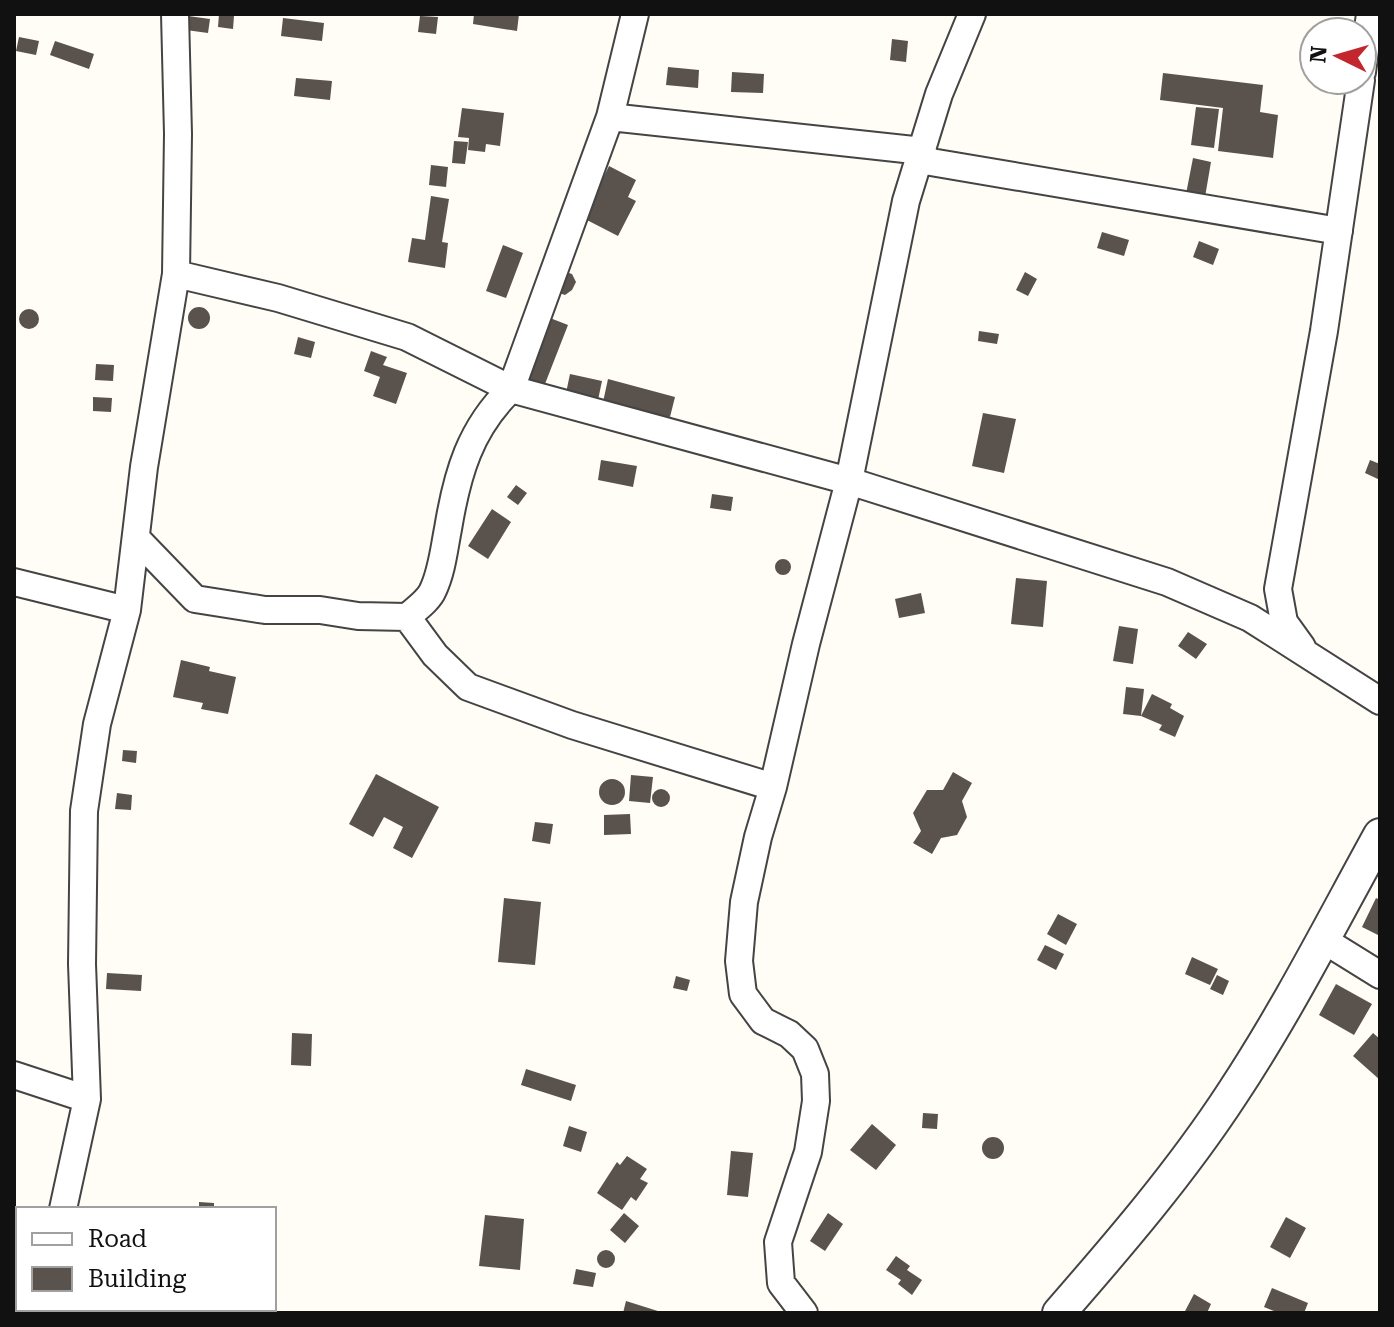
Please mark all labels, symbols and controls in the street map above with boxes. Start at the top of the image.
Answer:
north arrow [1298,16,1378,96]
text: N [1305,45,1332,64]
legend [16,1207,276,1311]
text: Road [88,1225,147,1253]
text: Building [88,1265,186,1293]

